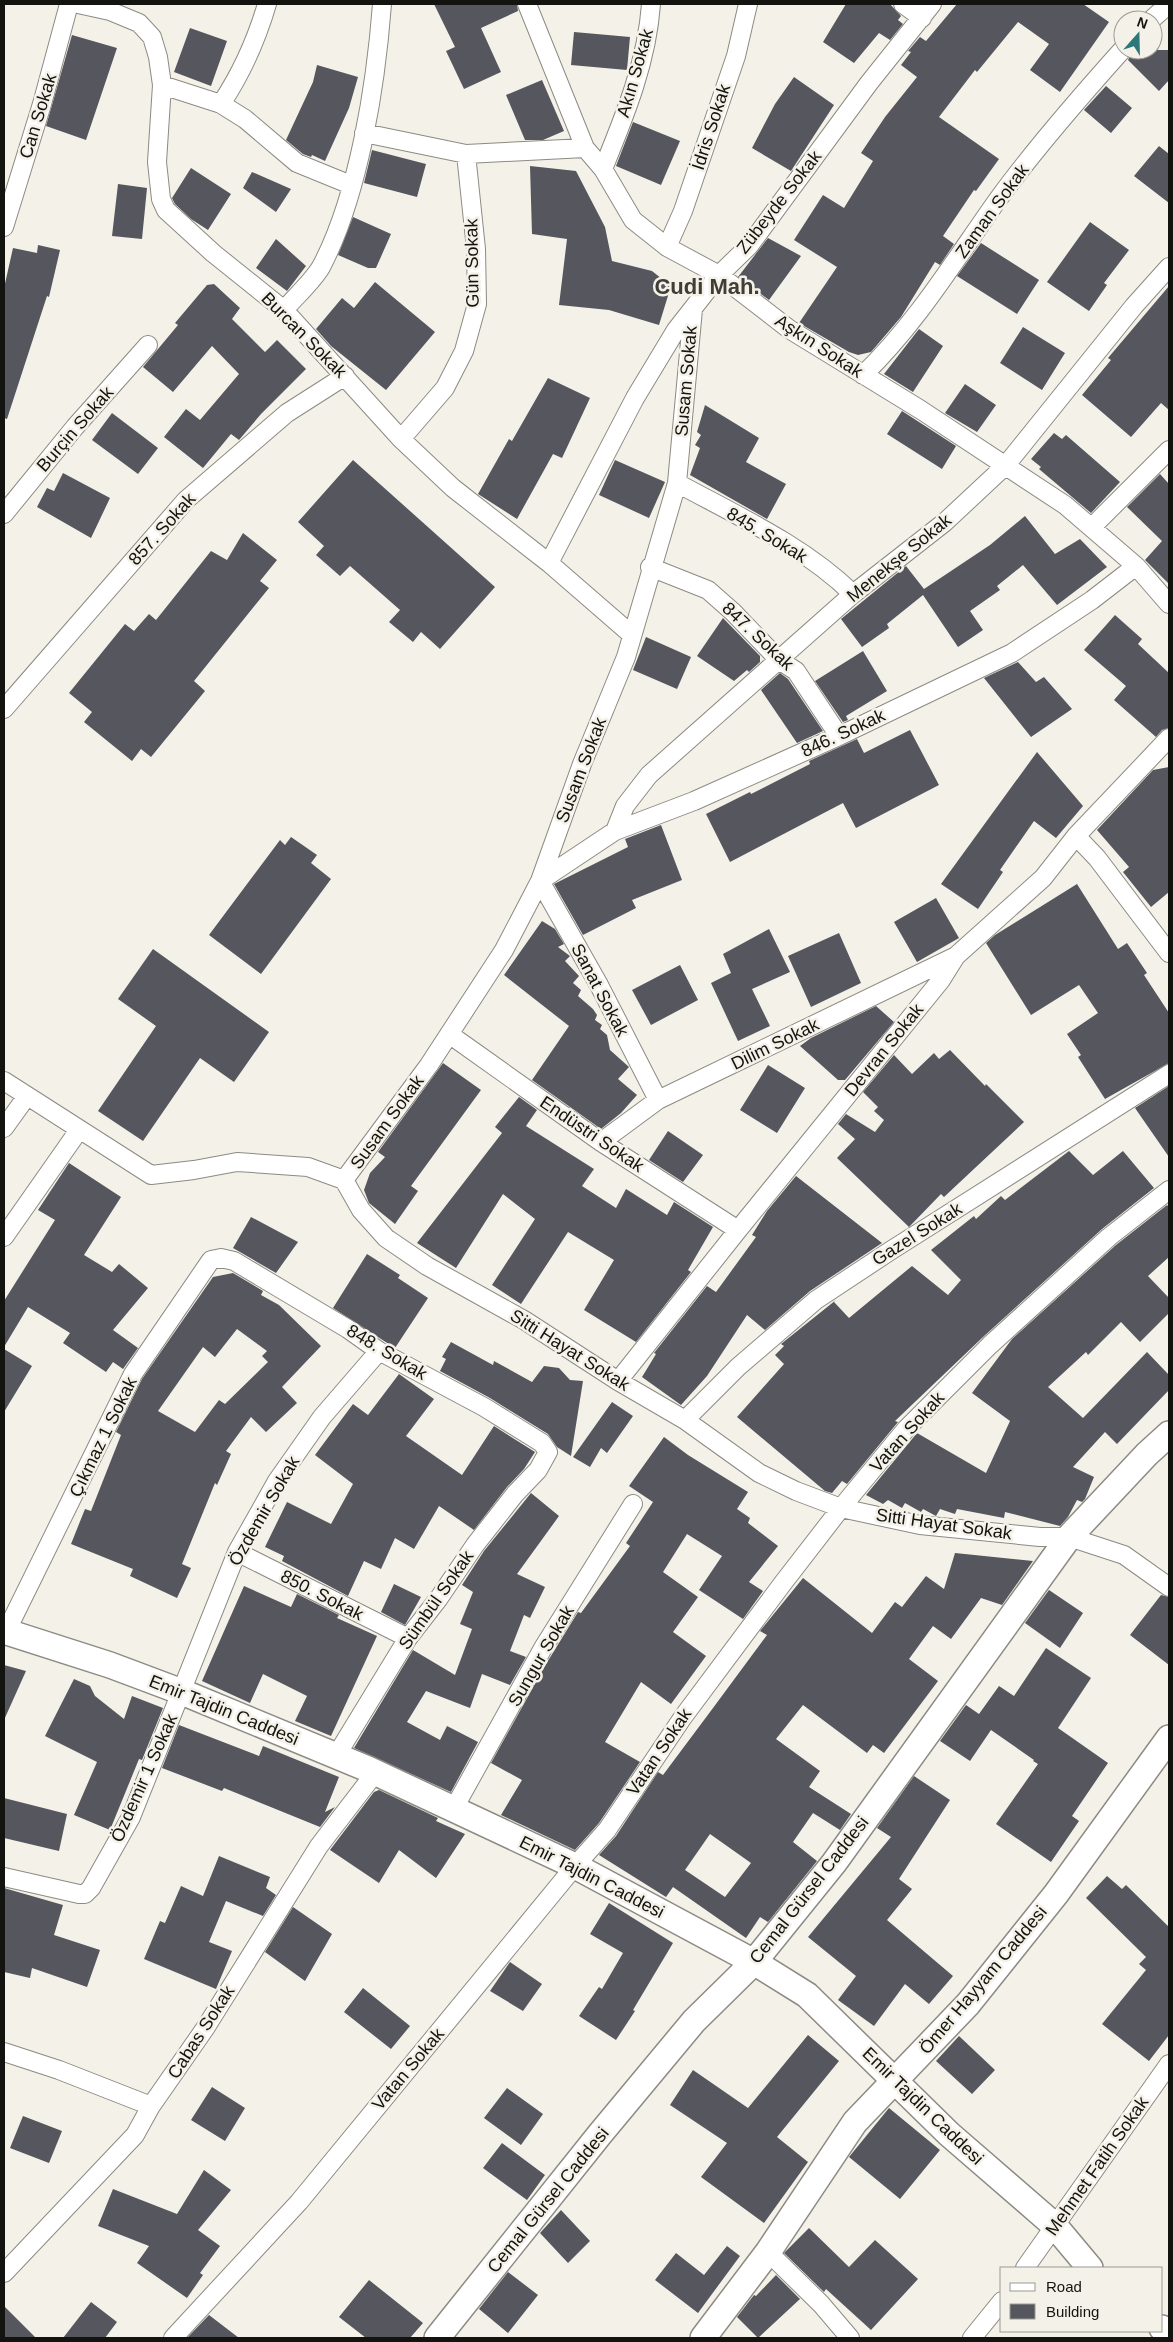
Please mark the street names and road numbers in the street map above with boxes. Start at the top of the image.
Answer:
street label: Akın Sokak [613,26,657,120]
street label: Can Sokak [16,70,61,161]
street label: İdris Sokak [688,81,735,172]
street label: Zübeyde Sokak [733,146,826,257]
street label: Zaman Sokak [951,159,1033,262]
street label: Gün Sokak [461,217,483,308]
street label: Burcan Sokak [257,288,351,382]
street label: Aşkın Sokak [772,310,867,382]
street label: Susam Sokak [671,324,701,437]
street label: Burçin Sokak [33,382,118,476]
street label: 857. Sokak [124,488,200,569]
street label: 845. Sokak [723,503,812,567]
street label: Menekşe Sokak [843,509,956,606]
street label: 847. Sokak [718,598,798,675]
street label: 846. Sokak [798,704,889,761]
street label: Susam Sokak [552,714,611,825]
street label: Sanat Sokak [567,940,633,1041]
street label: Devran Sokak [841,999,928,1100]
street label: Dilim Sokak [728,1014,823,1074]
street label: Susam Sokak [346,1070,428,1173]
street label: Endüstri Sokak [536,1092,649,1177]
street label: Gazel Sokak [868,1198,966,1270]
street label: Sitti Hayat Sokak [507,1305,634,1395]
street label: 848. Sokak [343,1320,432,1384]
street label: Çıkmaz 1 Sokak [65,1373,141,1500]
street label: Vatan Sokak [866,1387,949,1476]
street label: Özdemir Sokak [225,1452,304,1569]
street label: Sitti Hayat Sokak [875,1505,1014,1544]
street label: Sümbül Sokak [395,1546,478,1653]
street label: 850. Sokak [277,1566,368,1625]
street label: Sungur Sokak [504,1601,578,1710]
street label: Emir Tajdin Caddesi [146,1671,302,1749]
street label: Vatan Sokak [623,1704,696,1799]
street label: Özdemir 1 Sokak [107,1710,182,1845]
street label: Cemal Gürsel Caddesi [745,1812,873,1968]
street label: Emir Tajdin Caddesi [516,1832,668,1922]
street label: Ömer Hayyam Caddesi [915,1902,1051,2058]
street label: Cabas Sokak [163,1981,239,2082]
street label: Vatan Sokak [368,2023,449,2114]
street label: Emir Tajdin Caddesi [859,2043,987,2169]
street label: Mehmet Fatih Sokak [1041,2092,1153,2239]
street label: Cemal Gürsel Caddesi [483,2123,613,2277]

